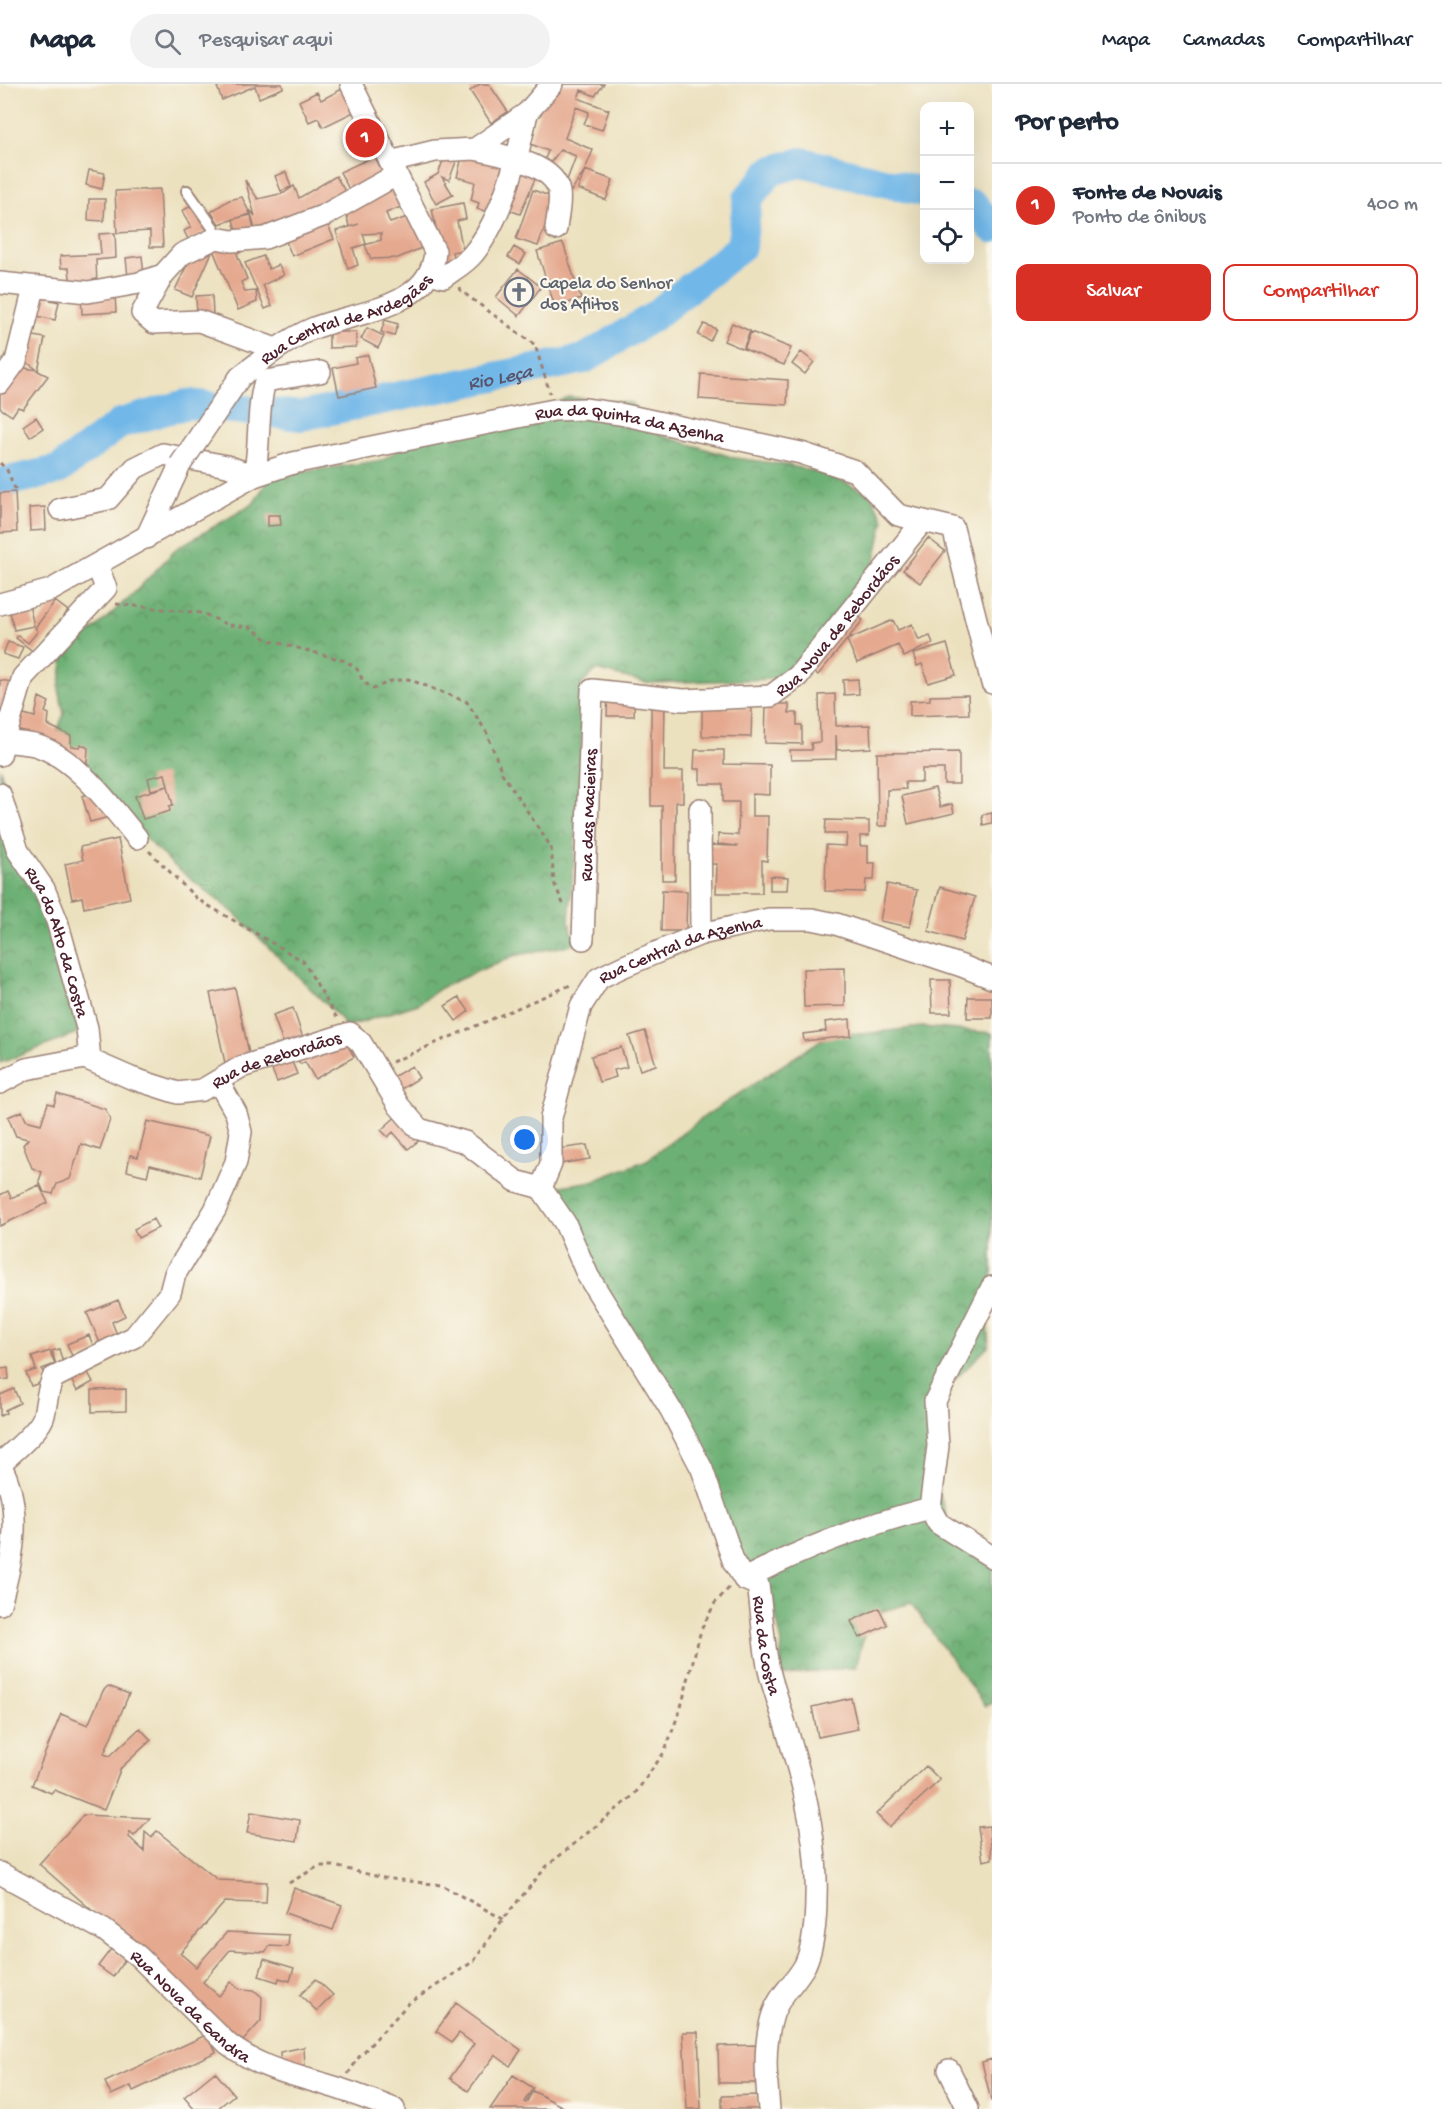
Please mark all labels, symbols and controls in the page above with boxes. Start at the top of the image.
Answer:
search box [130,14,550,68]
text: Mapa [30,25,94,58]
icon: search [151,25,184,58]
text: Pesquisar aqui [199,28,333,54]
text: Mapa [1102,29,1150,54]
text: Camadas [1183,29,1264,54]
text: Compartilhar [1297,29,1412,54]
map controls [920,102,974,264]
button: + [920,102,974,156]
text: Por perto [1016,108,1119,139]
pin: 1 [346,116,385,160]
button: − [920,156,974,210]
text: Fonte de Novais [1073,181,1222,207]
text: 1 [1031,194,1040,217]
text: 400 m [1367,194,1418,217]
text: Ponto de ônibus [1073,207,1206,230]
button: locate [920,210,974,264]
button: Salvar [1016,264,1211,321]
button: Compartilhar [1223,264,1418,321]
street label: Rua Central de Ardegães [257,270,439,370]
place label: Capela do Senhor dos Aflitos [540,274,673,316]
church icon: Capela do Senhor dos Aflitos [503,276,535,308]
water label: Rio Leça [466,361,537,397]
street label: Rua da Quinta da Azenha [533,401,727,449]
street label: Rua Nova de Rebordãos [772,550,905,702]
street label: Rua das Macieiras [577,747,603,882]
street label: Rua do Alto da Costa [19,863,92,1021]
street label: Rua Central da Azenha [596,913,765,990]
street label: Rua de Rebordãos [209,1028,345,1095]
your location [510,1125,539,1154]
street label: Rua da Costa [747,1595,784,1699]
street label: Rua Nova da Gandra [125,1946,254,2070]

